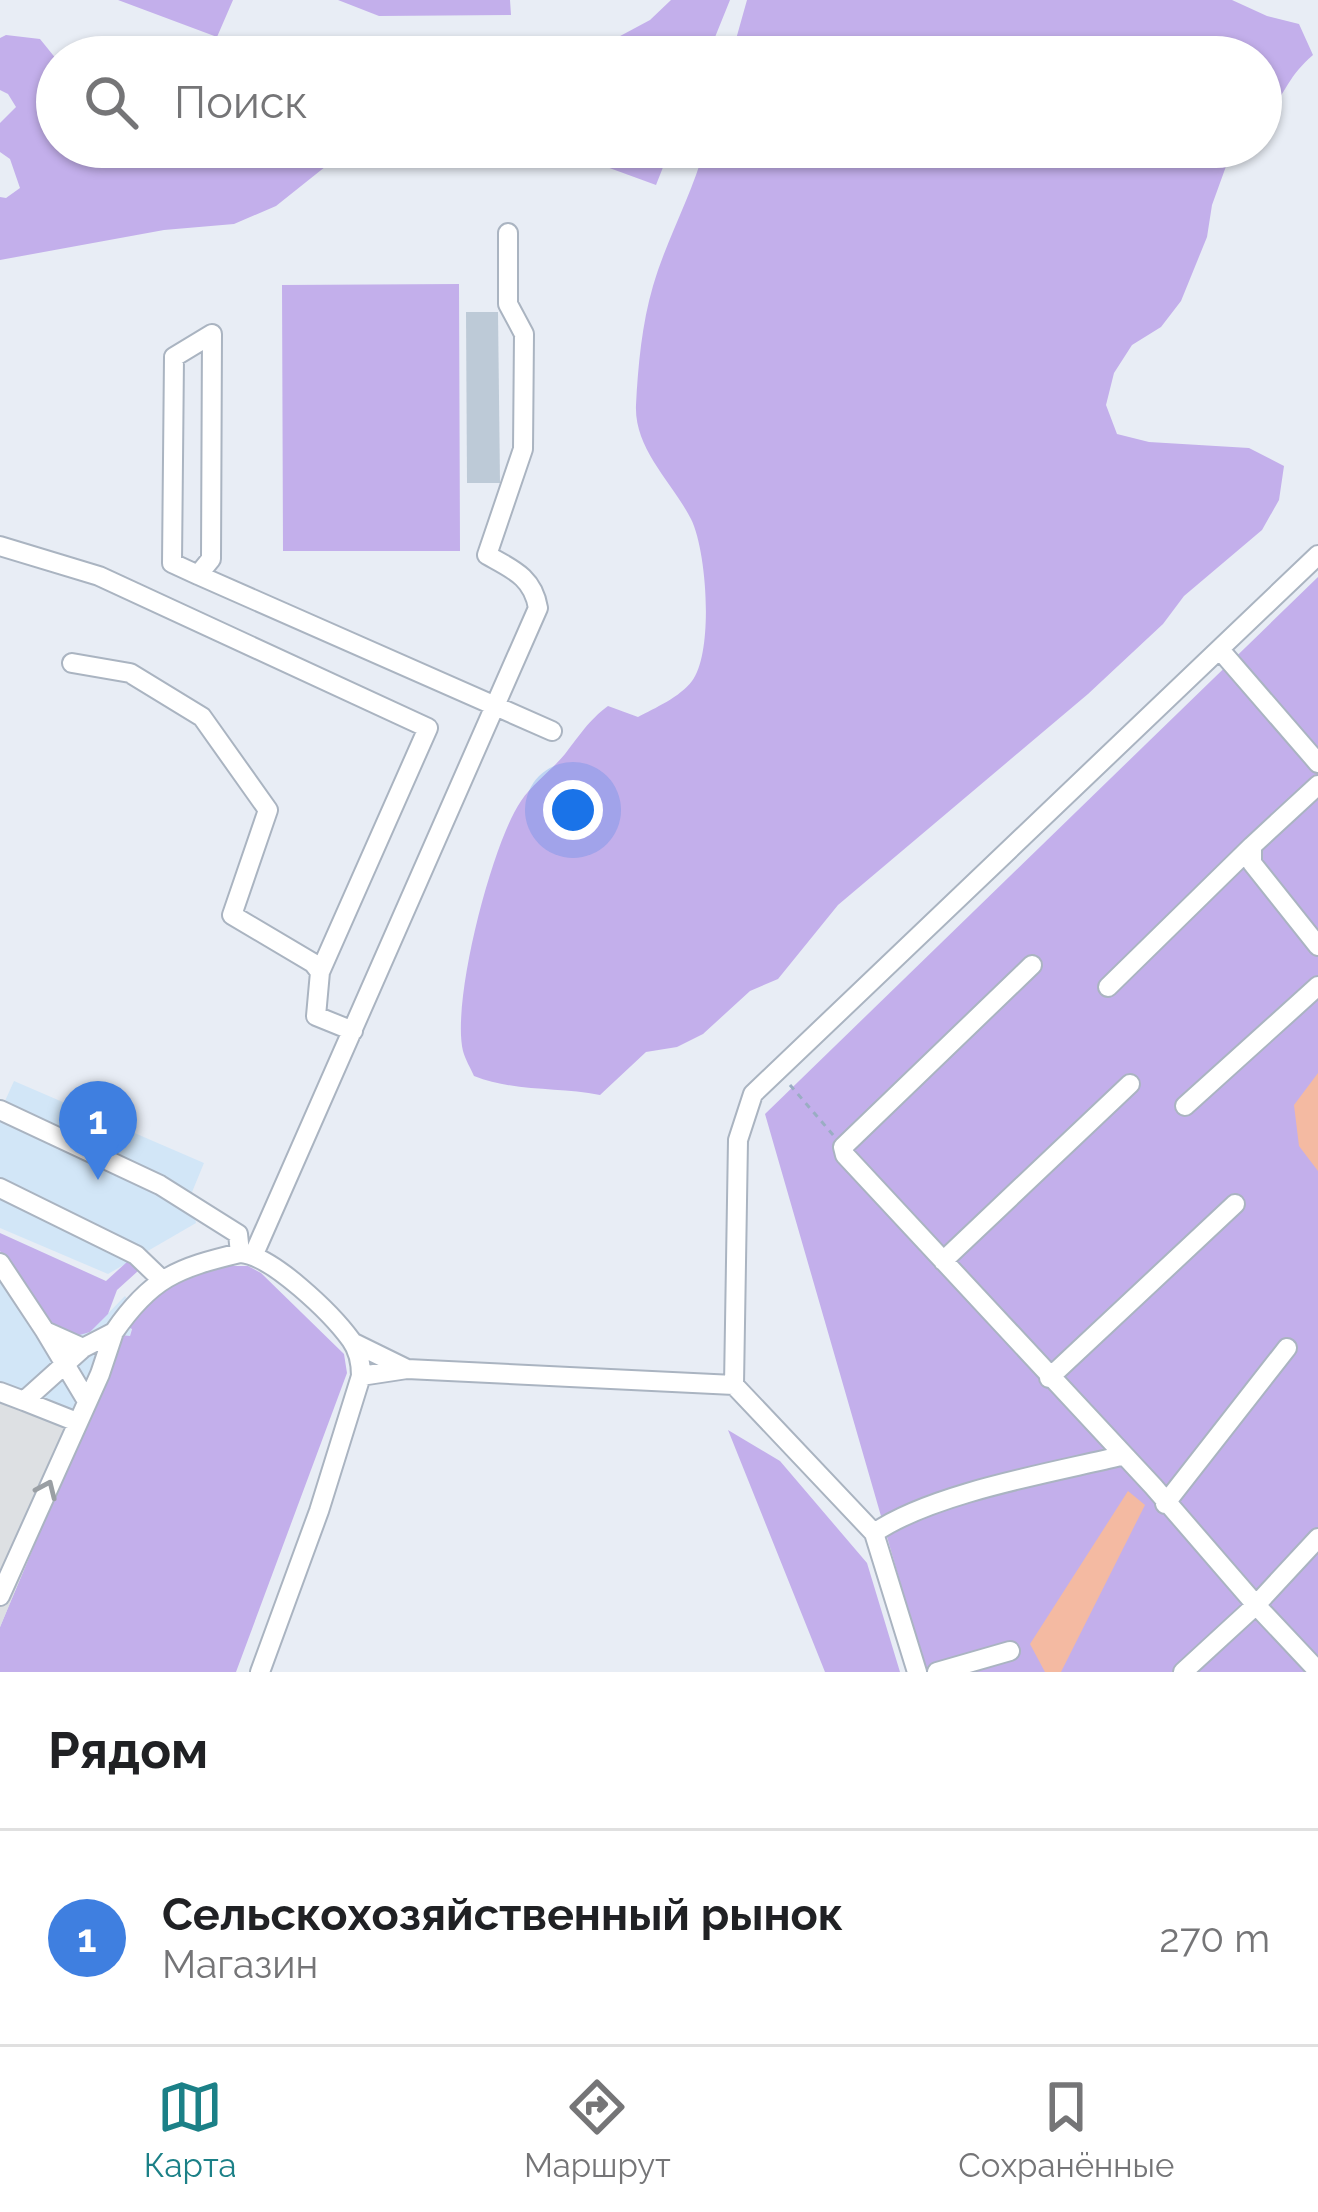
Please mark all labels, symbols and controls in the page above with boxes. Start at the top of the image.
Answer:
search box [36,36,1282,168]
icon: search [78,69,144,135]
text: Поиск [174,76,308,129]
your location [543,780,603,840]
pin: 1 [59,1081,137,1180]
one-way arrow [33,1480,57,1502]
text: Рядом [48,1720,208,1780]
text: Сельскохозяйственный рынок [162,1888,844,1941]
text: 1 [77,1915,97,1961]
text: 270 m [1159,1915,1270,1961]
text: Магазин [162,1941,318,1987]
tab: Карта [144,2074,237,2185]
tab: Маршрут [524,2074,671,2185]
tab: Сохранённые [958,2074,1174,2185]

